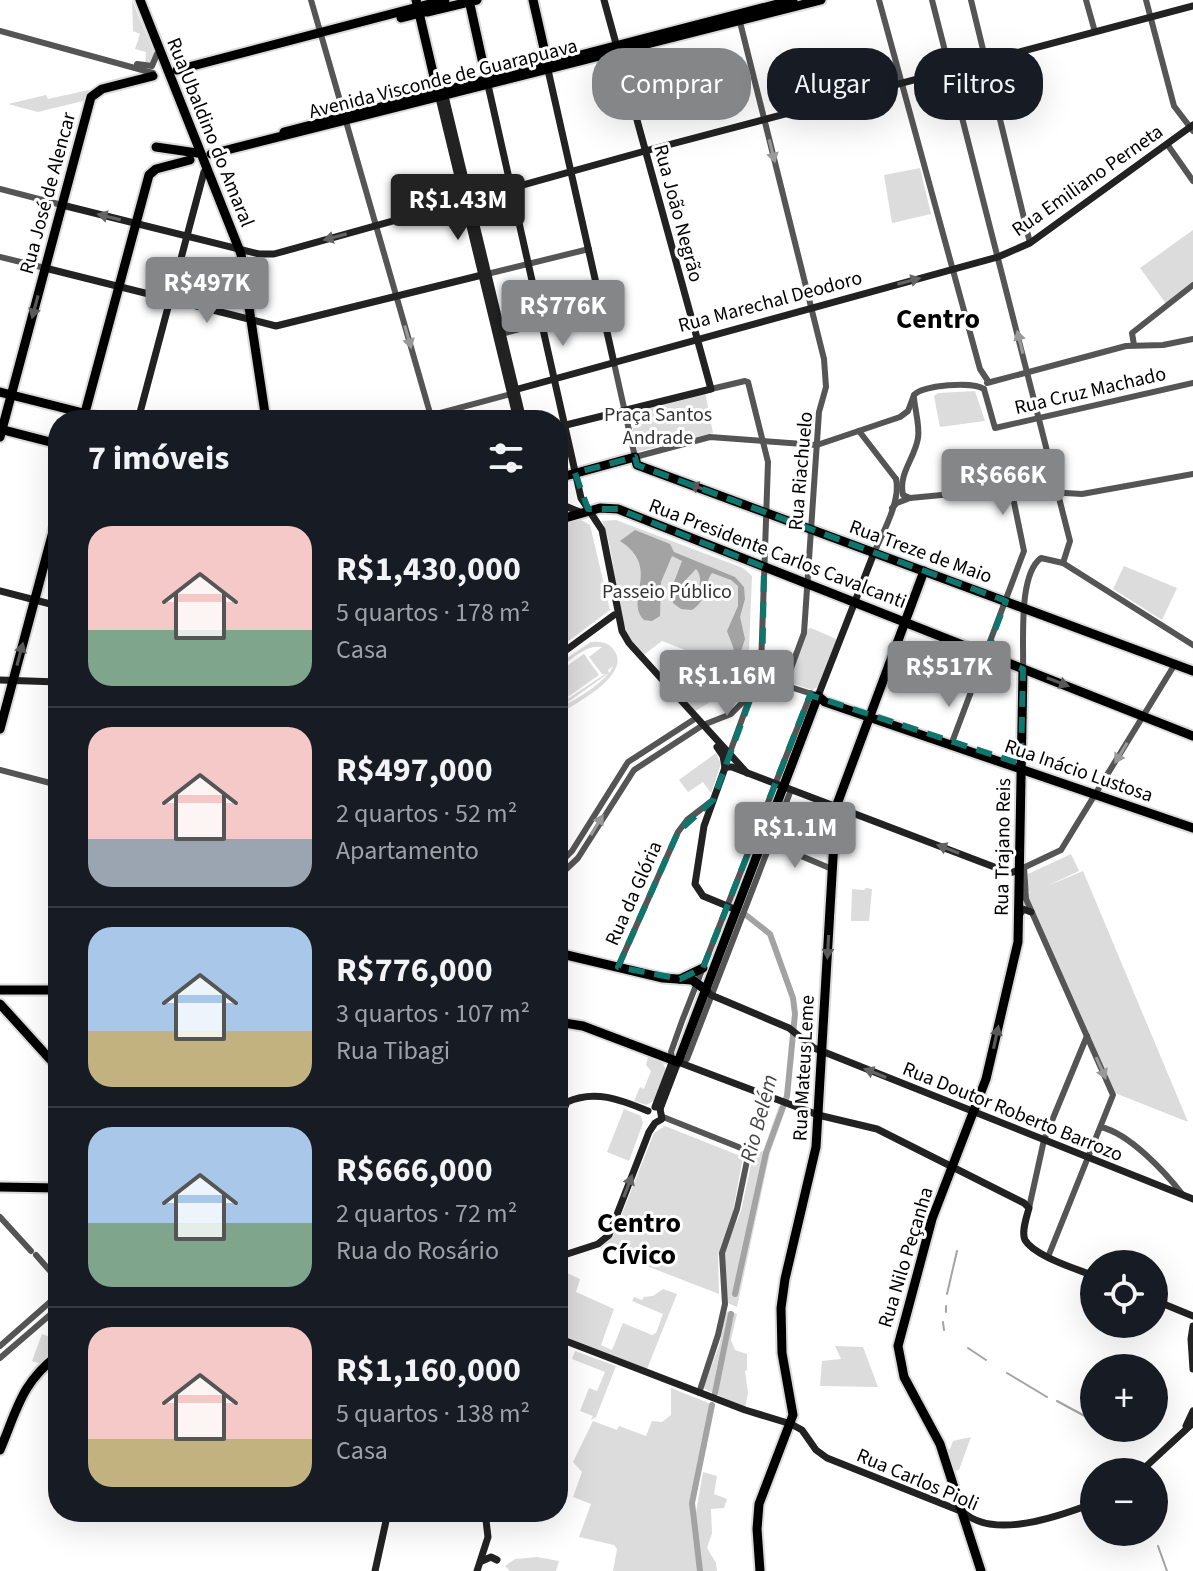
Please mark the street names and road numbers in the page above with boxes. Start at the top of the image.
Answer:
street label: Avenida Visconde de Guarapuava [306,32,581,126]
street label: Rua Ubaldino do Amaral [159,33,261,231]
street label: Rua José de Alencar [13,109,83,277]
street label: Rua Emiliano Perneta [1006,118,1169,244]
street label: Rua João Negrão [646,141,710,285]
street label: Rua Marechal Deodoro [675,264,865,340]
street label: Rua Cruz Machado [1012,360,1169,422]
street label: Rua Riachuelo [782,410,820,532]
street label: Rua Presidente Carlos Cavalcanti [645,492,911,616]
street label: Rua Treze de Maio [845,513,996,591]
street label: Rua Inácio Lustosa [1001,732,1157,810]
street label: Rua Trajano Reis [988,778,1018,916]
street label: Rua da Glória [598,837,669,950]
street label: Rua Mateus Leme [786,994,822,1142]
street label: Rua Doutor Roberto Barrozo [898,1055,1127,1169]
street label: Rua Nilo Peçanha [871,1183,941,1331]
street label: Rua Carlos Pioli [852,1442,983,1518]

